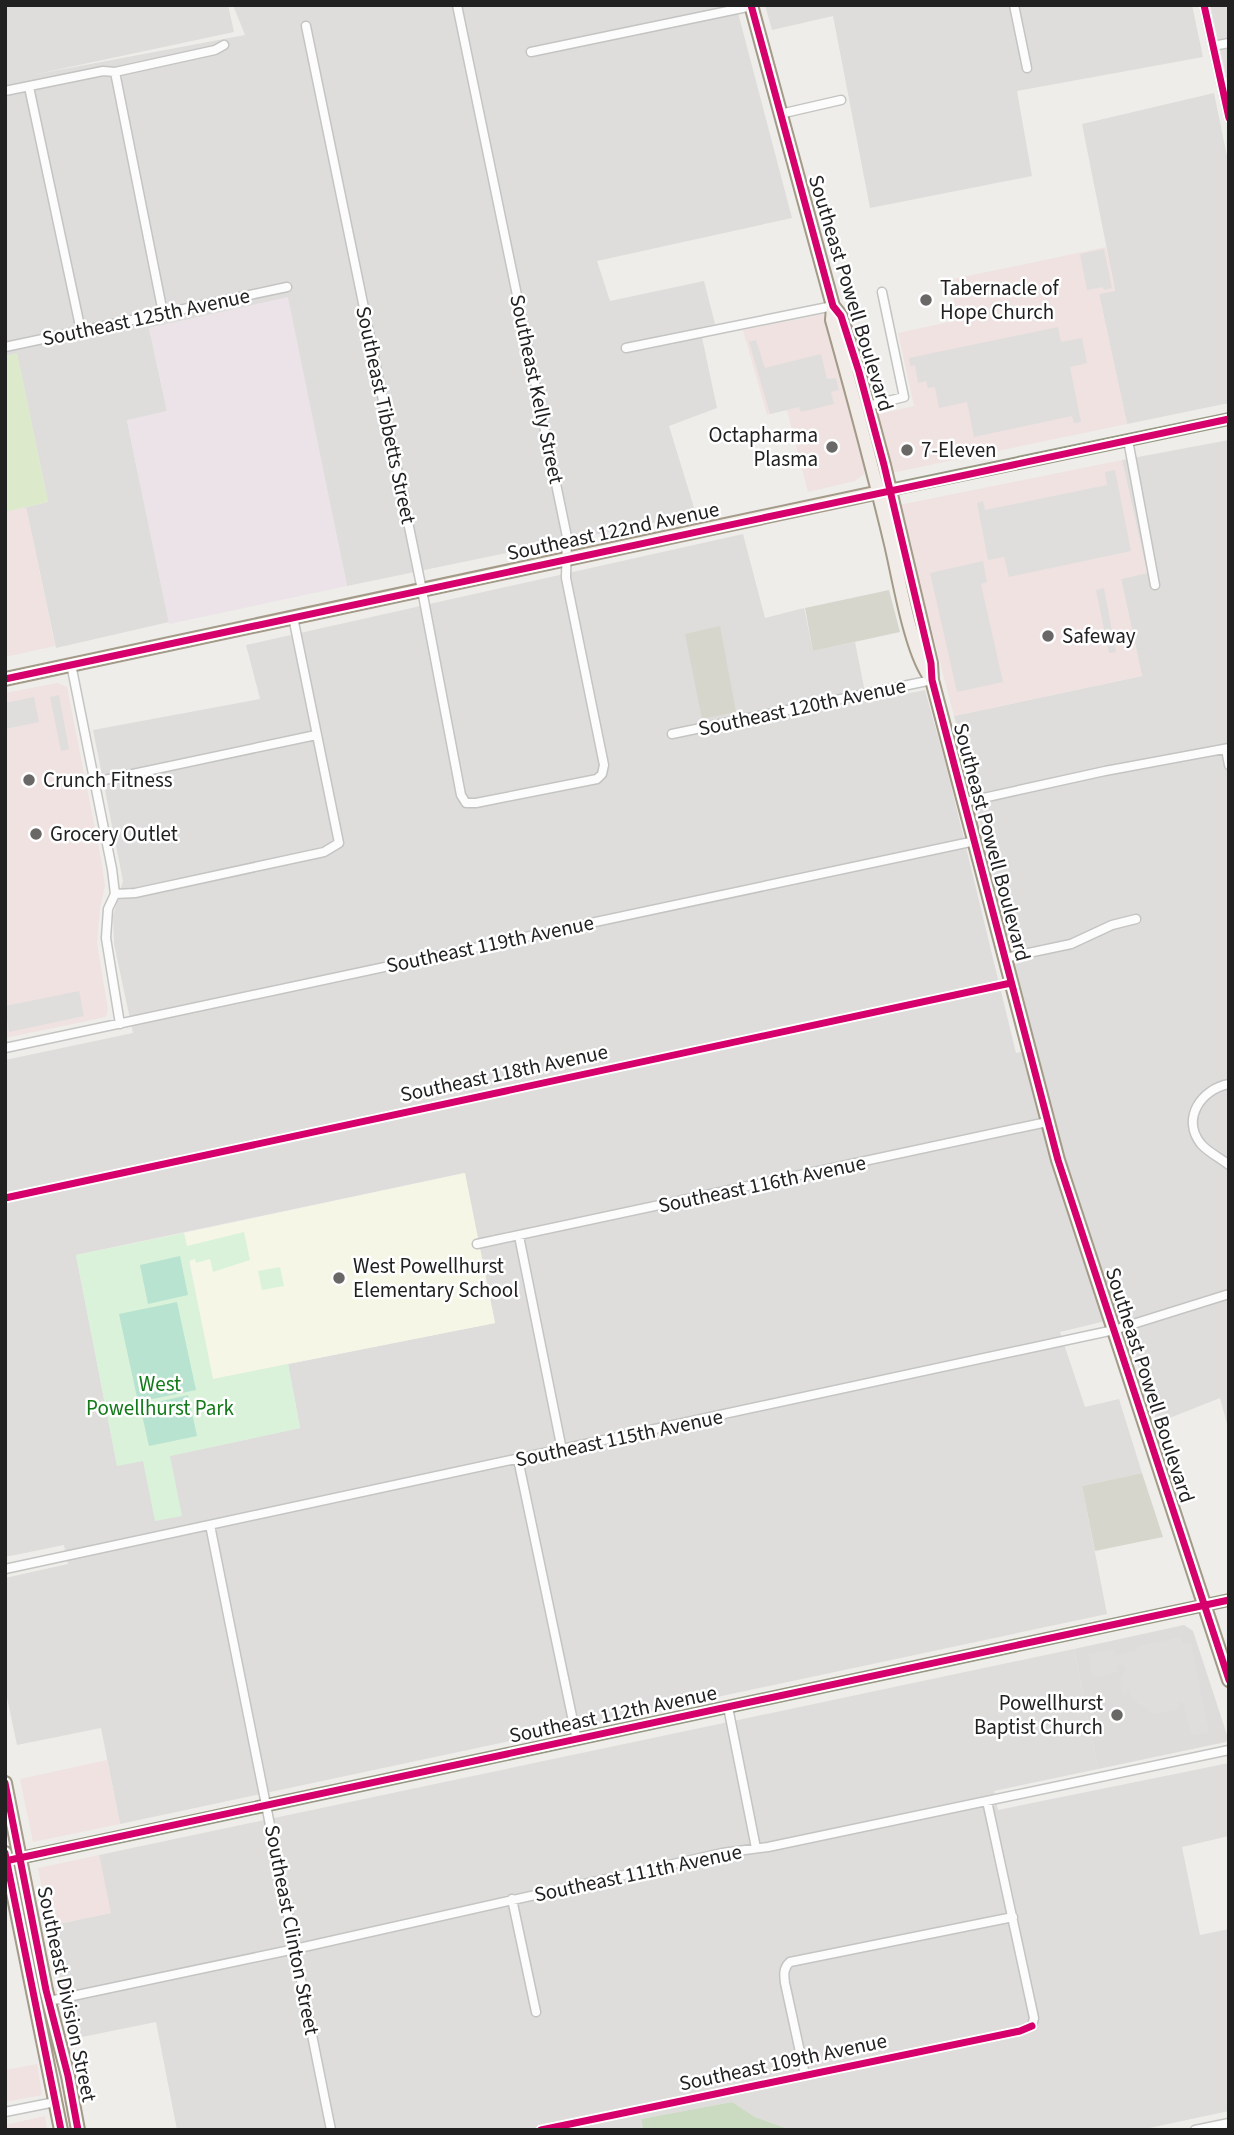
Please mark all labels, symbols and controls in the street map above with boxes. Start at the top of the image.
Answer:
street label: Southeast Powell Boulevard [801,171,901,415]
place label: Tabernacle of Hope Church [940,273,1060,327]
street label: Southeast 125th Avenue [39,280,253,354]
street label: Southeast Kelly Street [502,292,572,486]
marker: Tabernacle of Hope Church [918,292,934,308]
street label: Southeast Tibbetts Street [348,303,424,527]
place label: Octapharma Plasma [709,420,818,474]
place label: 7-Eleven [921,435,997,465]
marker: Octapharma Plasma [824,439,840,455]
marker: 7-Eleven [899,442,915,458]
street label: Southeast 122nd Avenue [504,494,722,568]
place label: Safeway [1062,621,1136,651]
marker: Safeway [1040,628,1056,644]
street label: Southeast 120th Avenue [695,670,909,744]
street label: Southeast Powell Boulevard [946,719,1038,965]
place label: Crunch Fitness [43,765,173,795]
marker: Crunch Fitness [21,772,37,788]
place label: Grocery Outlet [50,819,178,849]
marker: Grocery Outlet [28,826,44,842]
street label: Southeast 119th Avenue [383,907,597,981]
street label: Southeast 118th Avenue [397,1036,611,1110]
street label: Southeast 116th Avenue [655,1147,869,1221]
place label: West Powellhurst Elementary School [353,1251,519,1305]
street label: Southeast Powell Boulevard [1098,1264,1202,1506]
marker: West Powellhurst Elementary School [331,1270,347,1286]
park label: West Powellhurst Park [86,1369,235,1423]
street label: Southeast 115th Avenue [512,1401,726,1475]
street label: Southeast 112th Avenue [506,1677,720,1751]
place label: Powellhurst Baptist Church [974,1688,1103,1742]
marker: Powellhurst Baptist Church [1109,1707,1125,1723]
street label: Southeast Clinton Street [257,1822,327,2038]
street label: Southeast 111th Avenue [531,1836,745,1910]
street label: Southeast Division Street [29,1883,105,2105]
street label: Southeast 109th Avenue [676,2025,890,2099]

